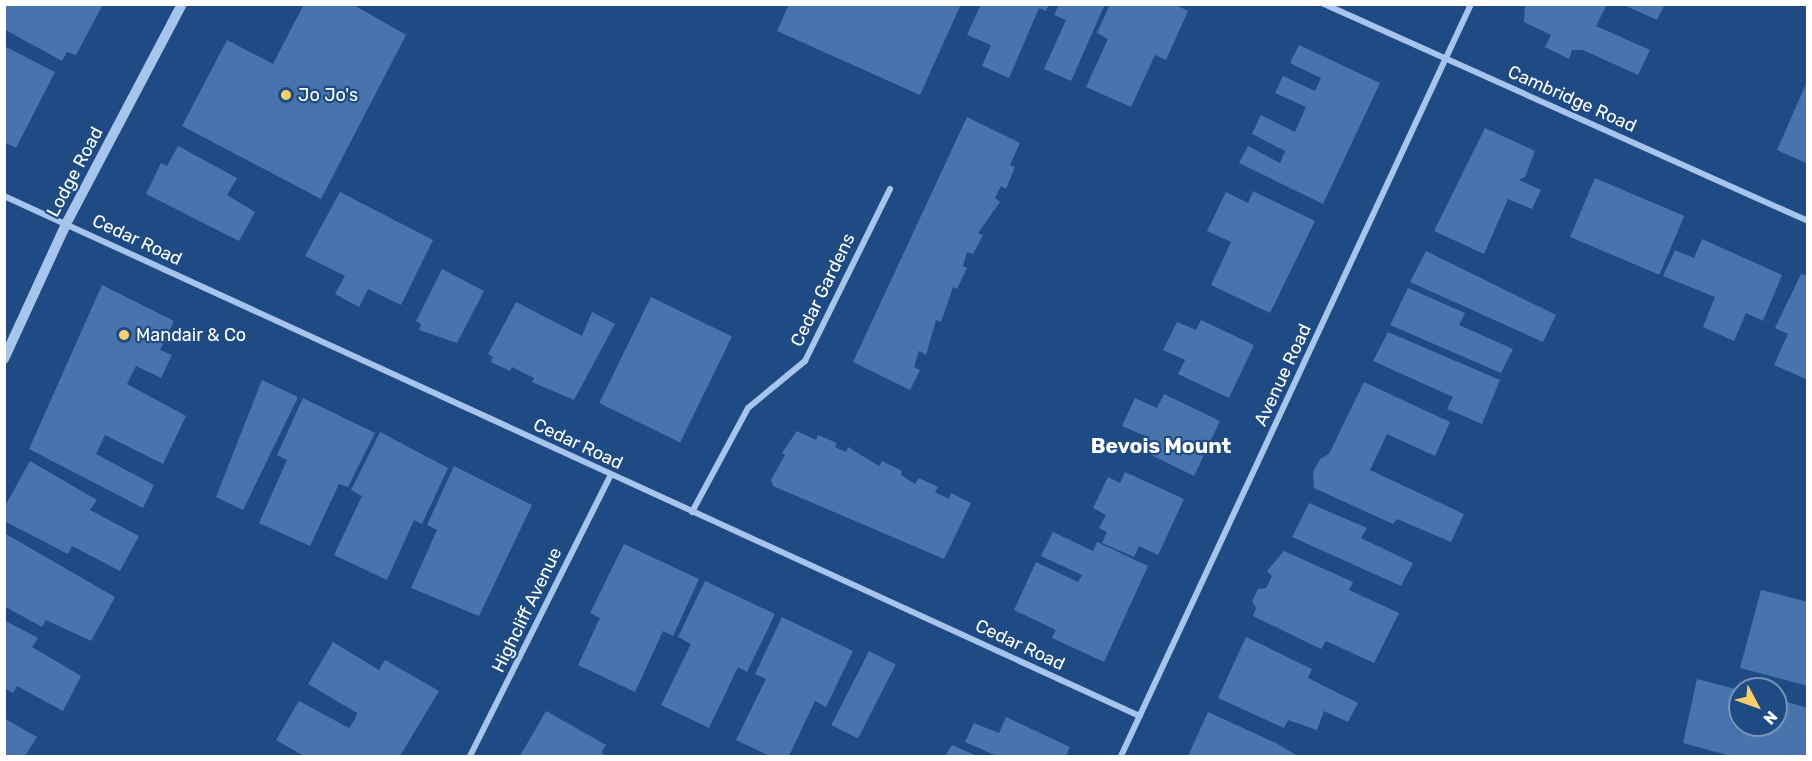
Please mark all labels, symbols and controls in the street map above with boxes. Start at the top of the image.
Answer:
street label: Cambridge Road [1504,61,1640,137]
place label: Jo Jo's [298,84,358,106]
marker: Jo Jo's [279,88,293,102]
street label: Lodge Road [42,123,108,221]
street label: Cedar Road [89,210,185,270]
street label: Cedar Gardens [786,230,860,350]
street label: Avenue Road [1250,321,1316,429]
place label: Mandair & Co [136,324,247,346]
marker: Mandair & Co [117,328,131,342]
street label: Cedar Road [530,414,626,474]
district label: Bevois Mount [1091,433,1231,459]
street label: Highcliff Avenue [487,543,567,677]
street label: Cedar Road [972,615,1068,675]
north arrow [1728,677,1788,737]
text: N [1760,707,1781,728]

